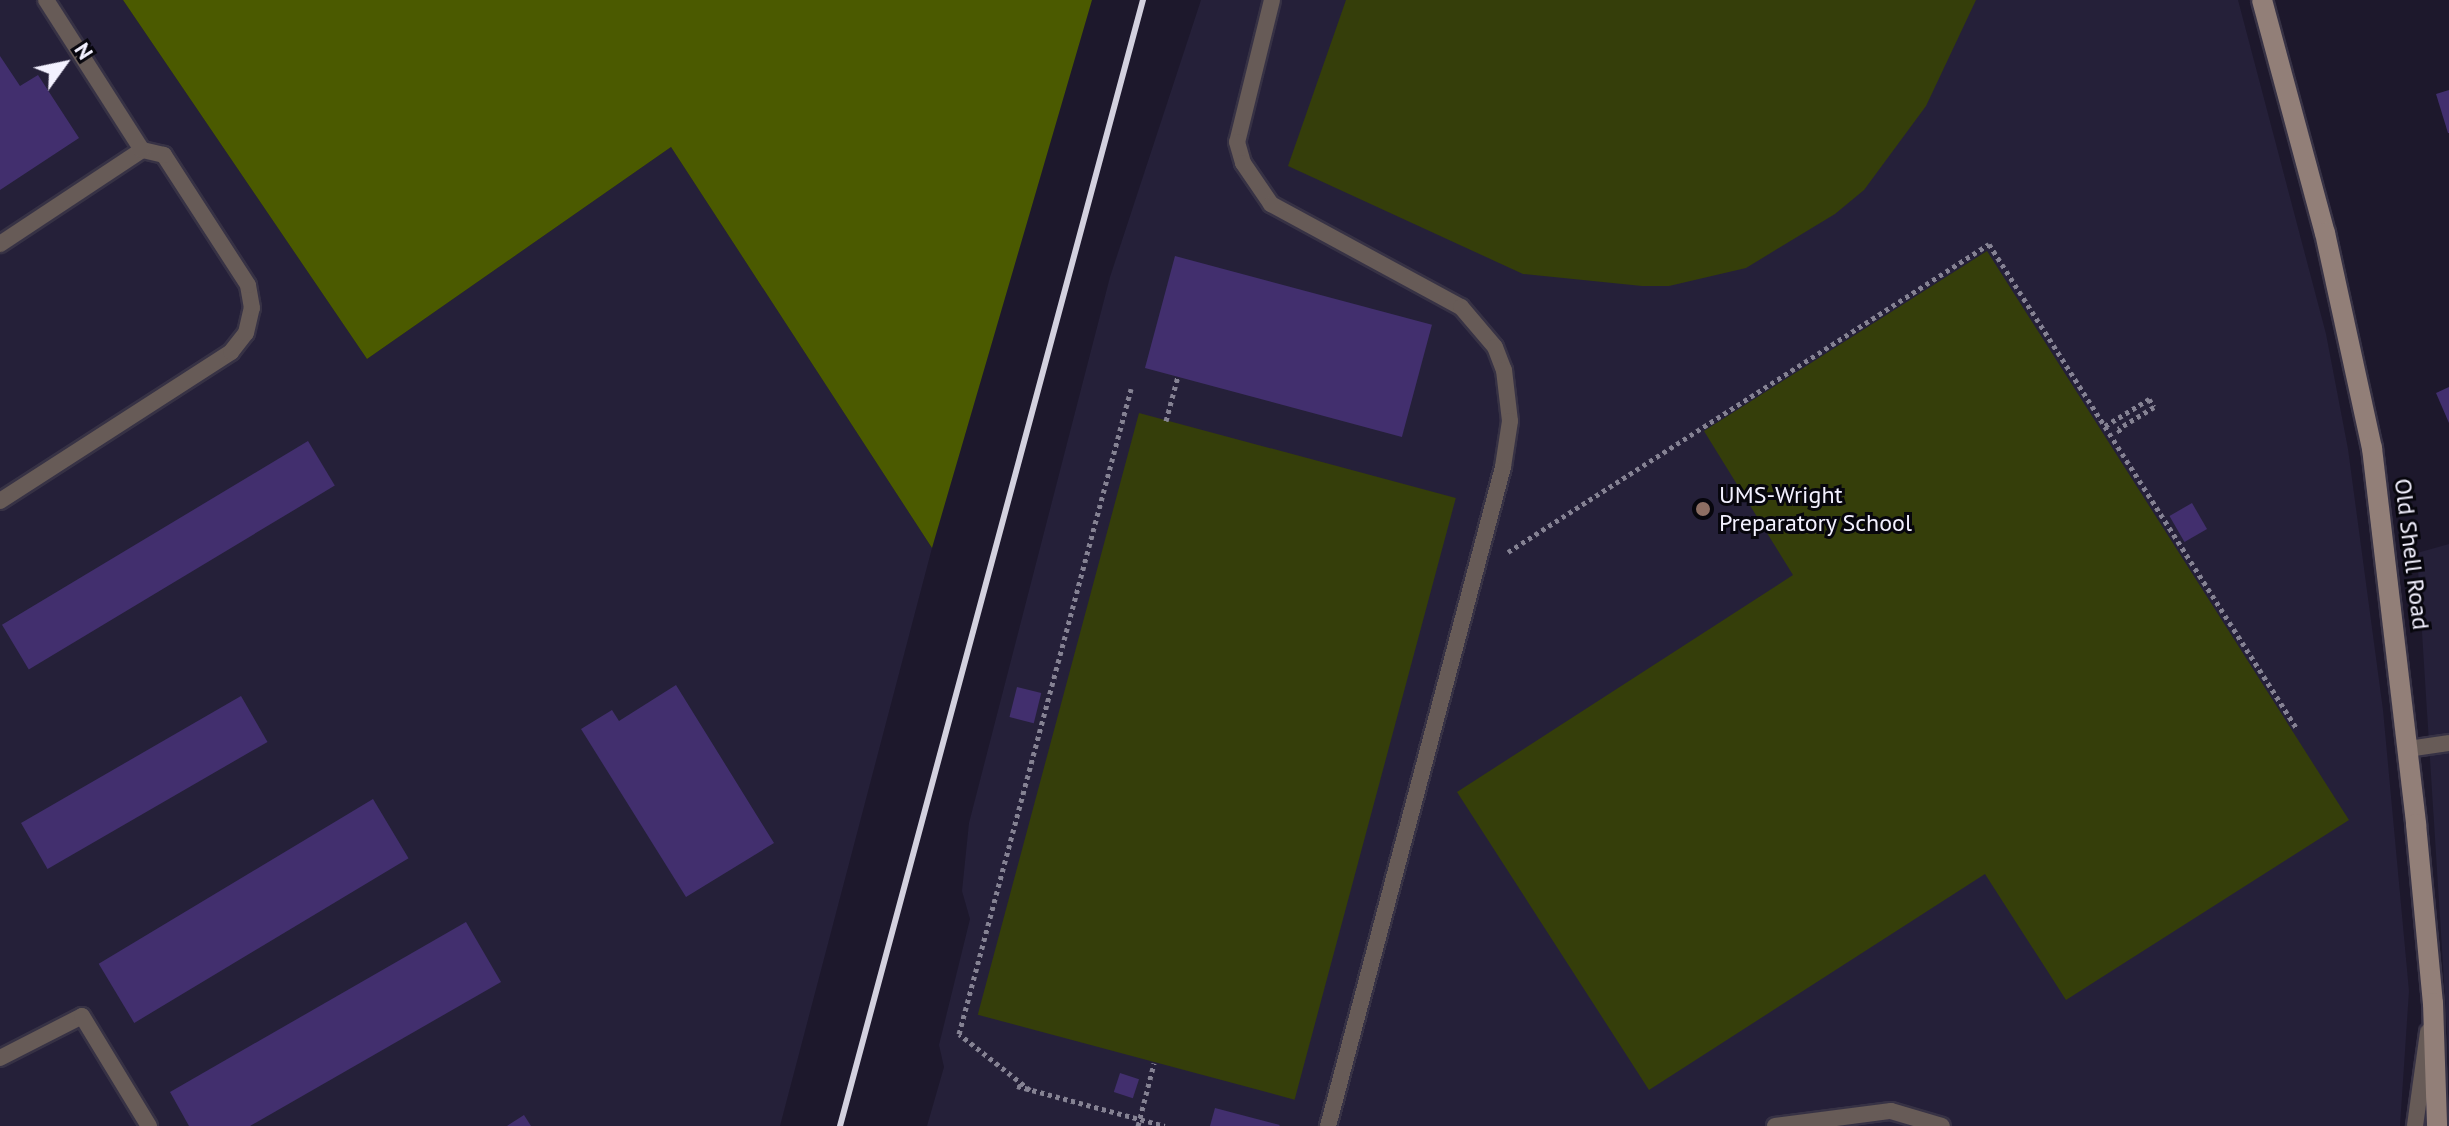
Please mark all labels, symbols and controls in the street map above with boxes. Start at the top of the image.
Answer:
north arrow [24,24,104,104]
text: N [68,37,100,65]
street label: Old Shell Road [2388,477,2436,631]
place label: UMS-Wright Preparatory School [1719,481,1913,537]
marker: UMS-Wright Preparatory School [1694,500,1712,518]

